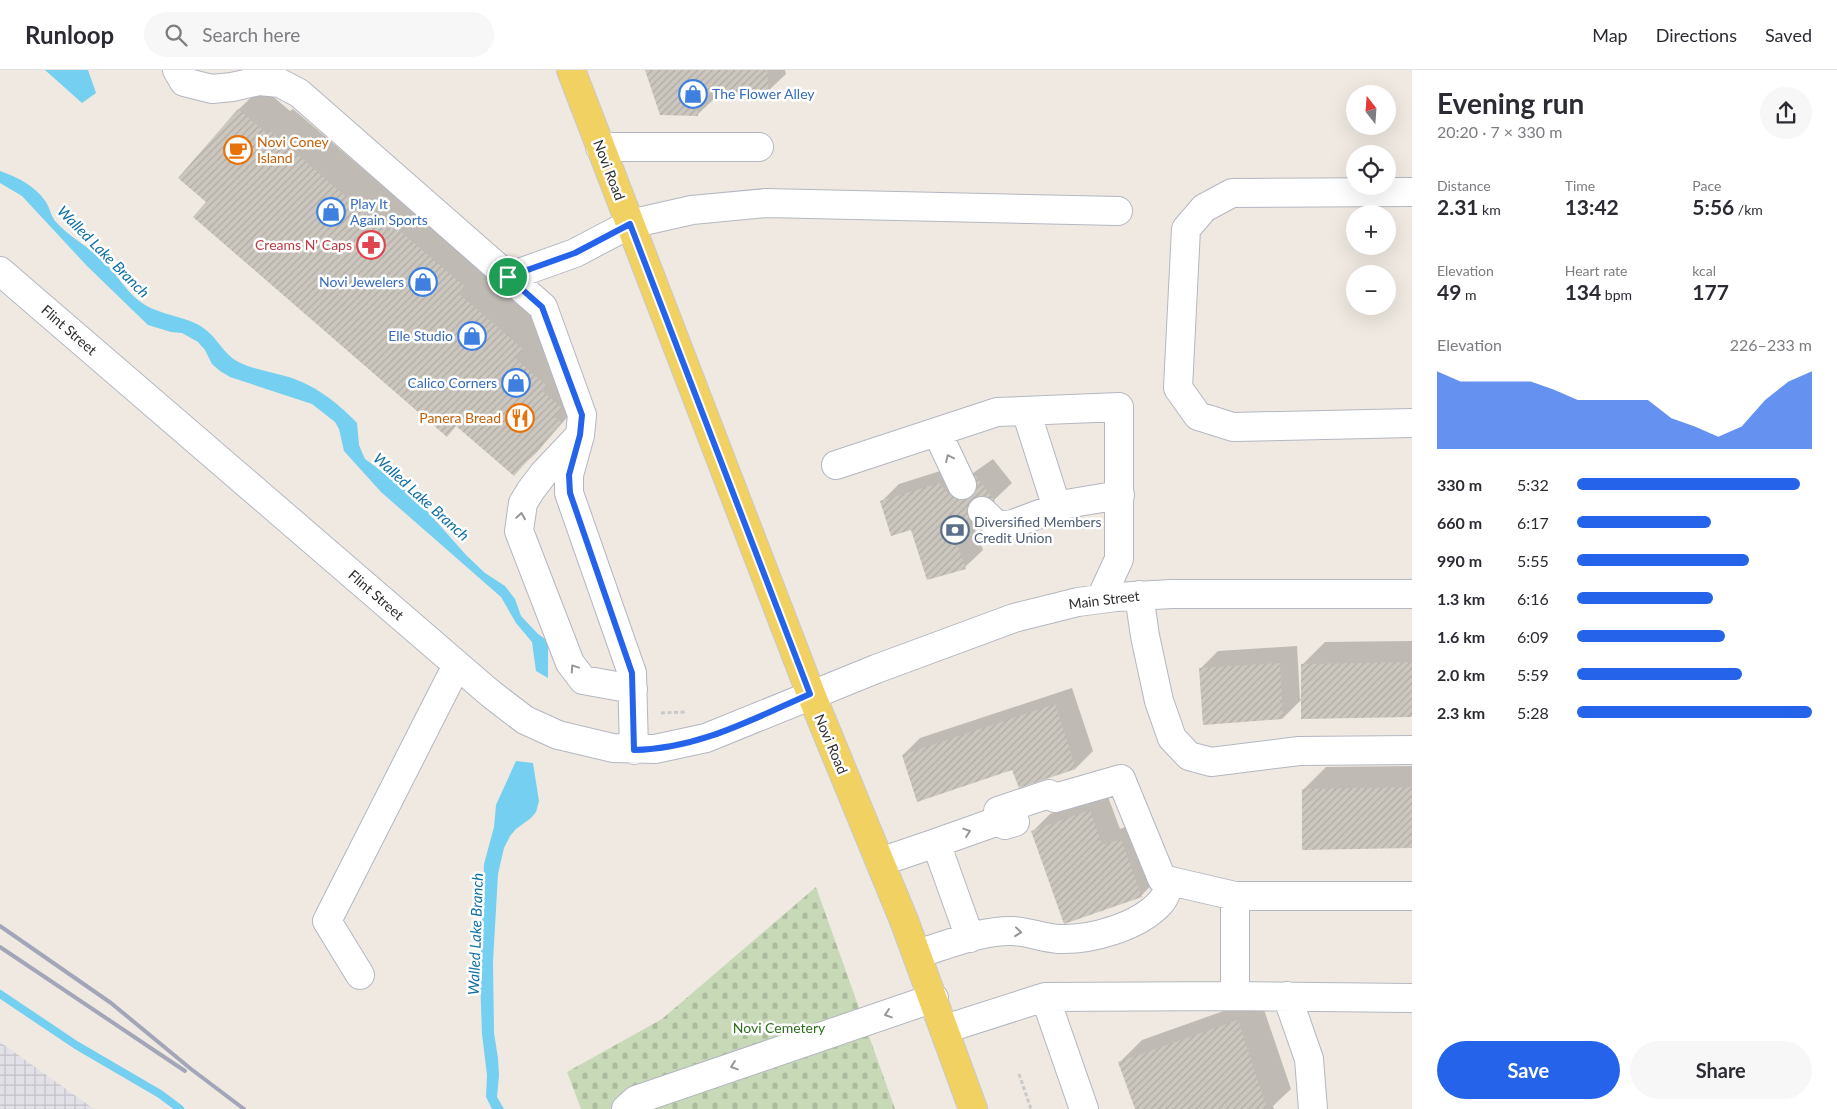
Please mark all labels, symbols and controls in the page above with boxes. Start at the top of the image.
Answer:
search box [144,12,494,57]
text: Runloop [25,20,114,49]
icon: search [162,21,190,49]
text: Search here [202,23,300,46]
text: Map [1592,24,1628,46]
text: Directions [1656,24,1737,46]
text: Saved [1765,24,1812,46]
shop icon: The Flower Alley [678,79,708,109]
place label: The Flower Alley [712,85,815,102]
north arrow [1346,85,1396,135]
map controls [1346,85,1396,315]
text: Evening run [1437,86,1584,120]
button: share [1760,87,1812,139]
text: 20:20 · 7 × 330 m [1437,122,1562,141]
place label: Novi Coney Island [257,133,330,166]
cafe icon: Novi Coney Island [223,135,253,165]
street label: Novi Road [590,137,629,202]
button: locate [1346,145,1396,195]
text: Distance [1437,177,1491,194]
text: Time [1565,177,1595,194]
text: Pace [1692,177,1721,194]
text: 2.31 [1437,194,1479,219]
text: 13:42 [1565,194,1619,219]
text: 5:56 [1692,194,1734,219]
place label: Play It Again Sports [350,195,428,228]
shop icon: Play It Again Sports [316,197,346,227]
text: km [1479,201,1501,218]
text: /km [1734,201,1763,218]
water label: Walled Lake Branch [54,202,153,301]
button: + [1346,205,1396,255]
pharmacy icon: Creams N' Caps [356,230,386,260]
place label: Creams N' Caps [255,236,352,253]
pin [487,256,529,298]
text: Elevation [1437,262,1494,279]
text: Heart rate [1565,262,1627,279]
text: kcal [1692,262,1716,279]
icon: arrive [494,263,522,291]
button: − [1346,265,1396,315]
shop icon: Novi Jewelers [408,267,438,297]
place label: Novi Jewelers [319,273,404,290]
text: 49 [1437,279,1461,304]
text: 134 [1565,279,1601,304]
text: 177 [1692,279,1729,304]
text: m [1461,286,1476,303]
text: bpm [1601,286,1632,303]
street label: Flint Street [38,301,100,358]
shop icon: Elle Studio [457,321,487,351]
place label: Elle Studio [388,327,453,344]
text: Elevation [1437,335,1502,354]
text: 226–233 m [1730,335,1812,354]
shop icon: Calico Corners [501,368,531,398]
place label: Calico Corners [407,374,497,391]
restaurant icon: Panera Bread [505,403,535,433]
place label: Panera Bread [419,409,501,426]
water label: Walled Lake Branch [370,449,473,544]
one-way arrow [946,455,956,464]
text: 330 m [1437,475,1482,494]
text: 5:32 [1517,475,1549,494]
one-way arrow [515,512,526,520]
place label: Diversified Members Credit Union [974,513,1102,546]
text: 660 m [1437,513,1482,532]
text: 6:17 [1517,513,1549,532]
bank icon: Diversified Members Credit Union [940,515,970,545]
text: 990 m [1437,551,1482,570]
text: 5:55 [1517,551,1549,570]
street label: Flint Street [345,566,407,623]
street label: Main Street [1067,587,1140,612]
text: 1.3 km [1437,589,1485,608]
text: 6:16 [1517,589,1549,608]
text: 1.6 km [1437,627,1485,646]
text: 6:09 [1517,627,1549,646]
one-way arrow [571,664,580,674]
text: 2.0 km [1437,665,1485,684]
text: 5:59 [1517,665,1549,684]
text: 2.3 km [1437,703,1485,722]
text: 5:28 [1517,703,1549,722]
street label: Novi Road [811,711,852,776]
one-way arrow [962,828,970,838]
water label: Walled Lake Branch [464,872,486,995]
one-way arrow [1015,927,1023,938]
one-way arrow [884,1008,892,1018]
park label: Novi Cemetery [733,1019,826,1036]
button: Save [1437,1041,1620,1099]
button: Share [1630,1041,1812,1099]
one-way arrow [730,1061,739,1071]

